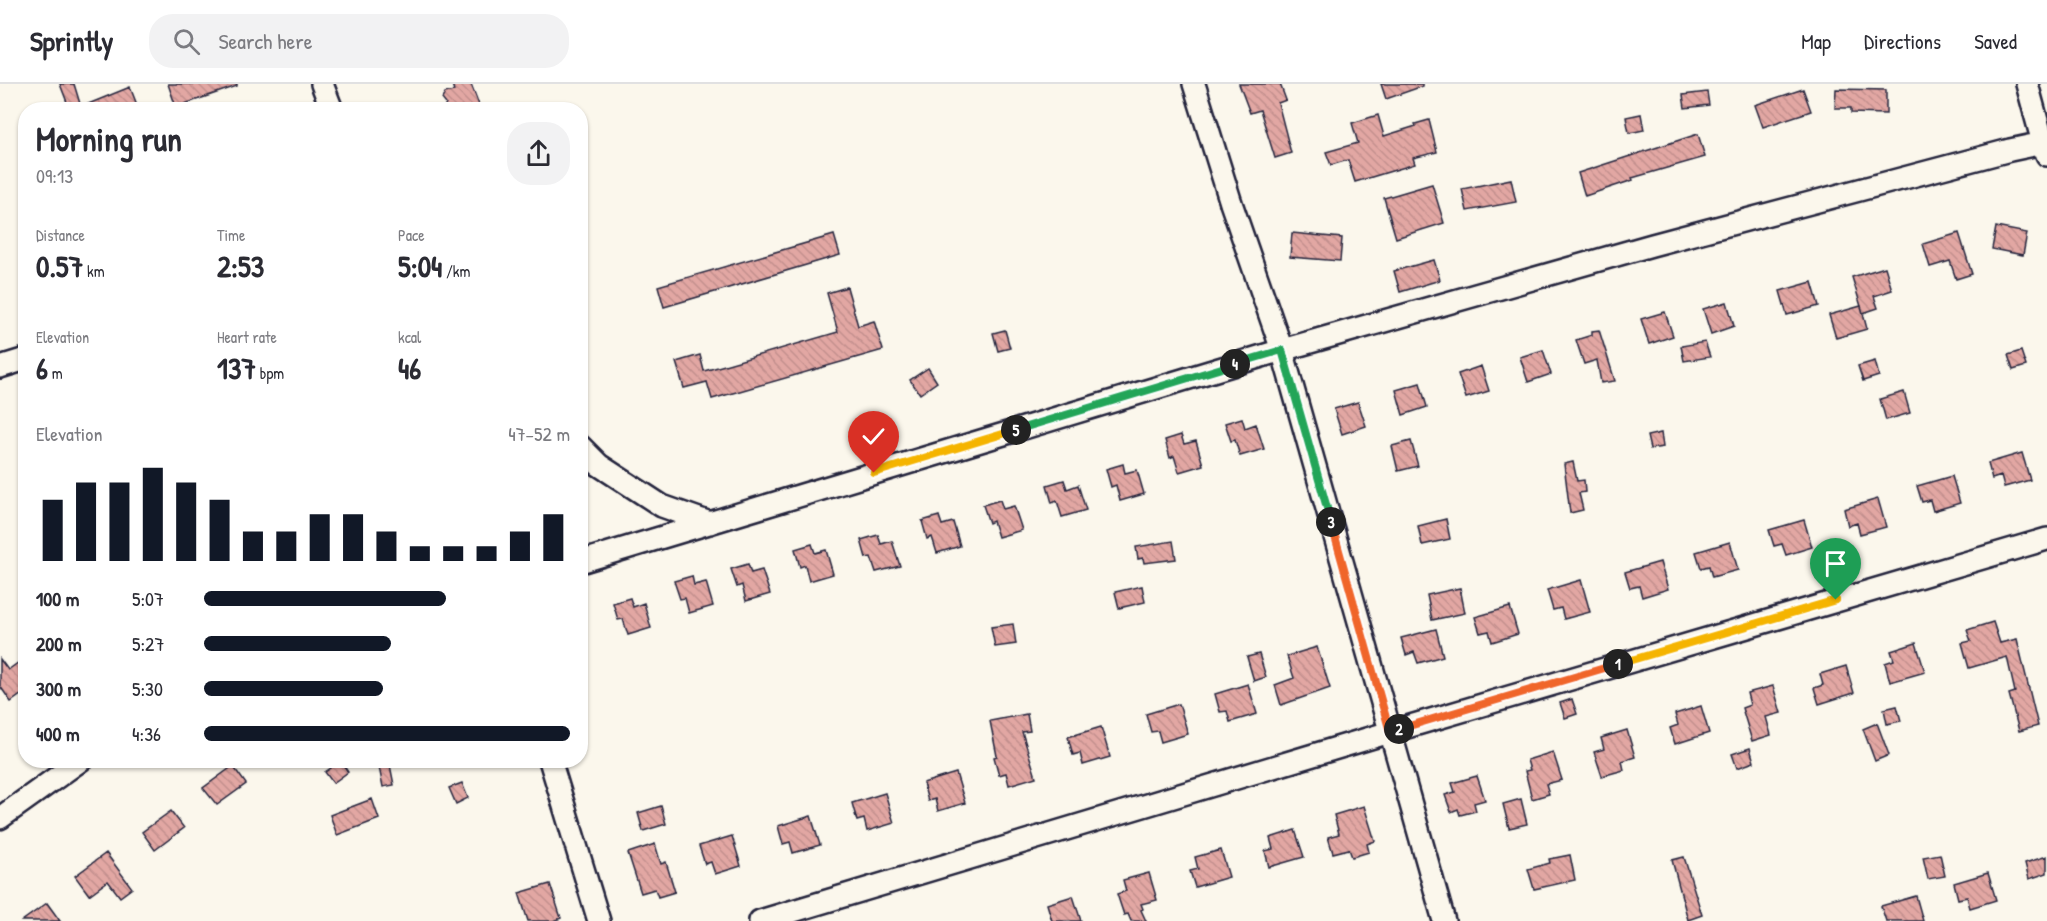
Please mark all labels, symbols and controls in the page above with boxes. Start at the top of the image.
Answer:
search box [149,14,569,68]
text: Sprintly [30,22,113,60]
icon: search [170,25,203,58]
text: Search here [218,26,312,56]
text: Map [1801,27,1831,56]
text: Directions [1864,27,1941,56]
text: Saved [1974,27,2017,56]
text: Morning run [36,117,182,161]
button: share [507,122,570,185]
text: 09:13 [36,162,73,189]
text: Distance [36,224,85,246]
text: Time [217,224,245,246]
text: Pace [398,224,425,246]
text: 0.57 [36,246,83,286]
text: 2:53 [217,246,264,286]
text: 5:04 [398,246,442,286]
text: km [83,260,105,282]
text: /km [442,260,470,282]
text: Elevation [36,326,89,348]
text: Heart rate [217,326,277,348]
text: kcal [398,326,421,348]
text: 6 [36,348,48,388]
text: 137 [217,348,256,388]
text: 46 [398,348,421,388]
pin: 4 [1220,349,1250,379]
text: 4 [1232,353,1238,375]
text: m [48,362,63,384]
text: bpm [256,362,284,384]
pin [848,411,899,473]
pin: 5 [1001,415,1031,445]
text: 5 [1013,419,1019,441]
text: Elevation [36,420,102,447]
text: 47–52 m [508,420,570,447]
icon: check [857,420,890,453]
pin: 3 [1316,507,1346,537]
text: 3 [1327,511,1335,533]
pin [1810,538,1861,600]
icon: arrive [1819,547,1852,580]
text: 100 m [36,585,79,612]
text: 5:07 [132,585,164,612]
text: 200 m [36,630,81,657]
text: 5:27 [132,630,164,657]
pin: 1 [1603,649,1633,679]
text: 1 [1615,653,1621,675]
text: 300 m [36,675,81,702]
text: 5:30 [132,675,163,702]
pin: 2 [1384,714,1414,744]
text: 2 [1395,718,1403,740]
text: 400 m [36,720,80,747]
text: 4:36 [132,720,161,747]

